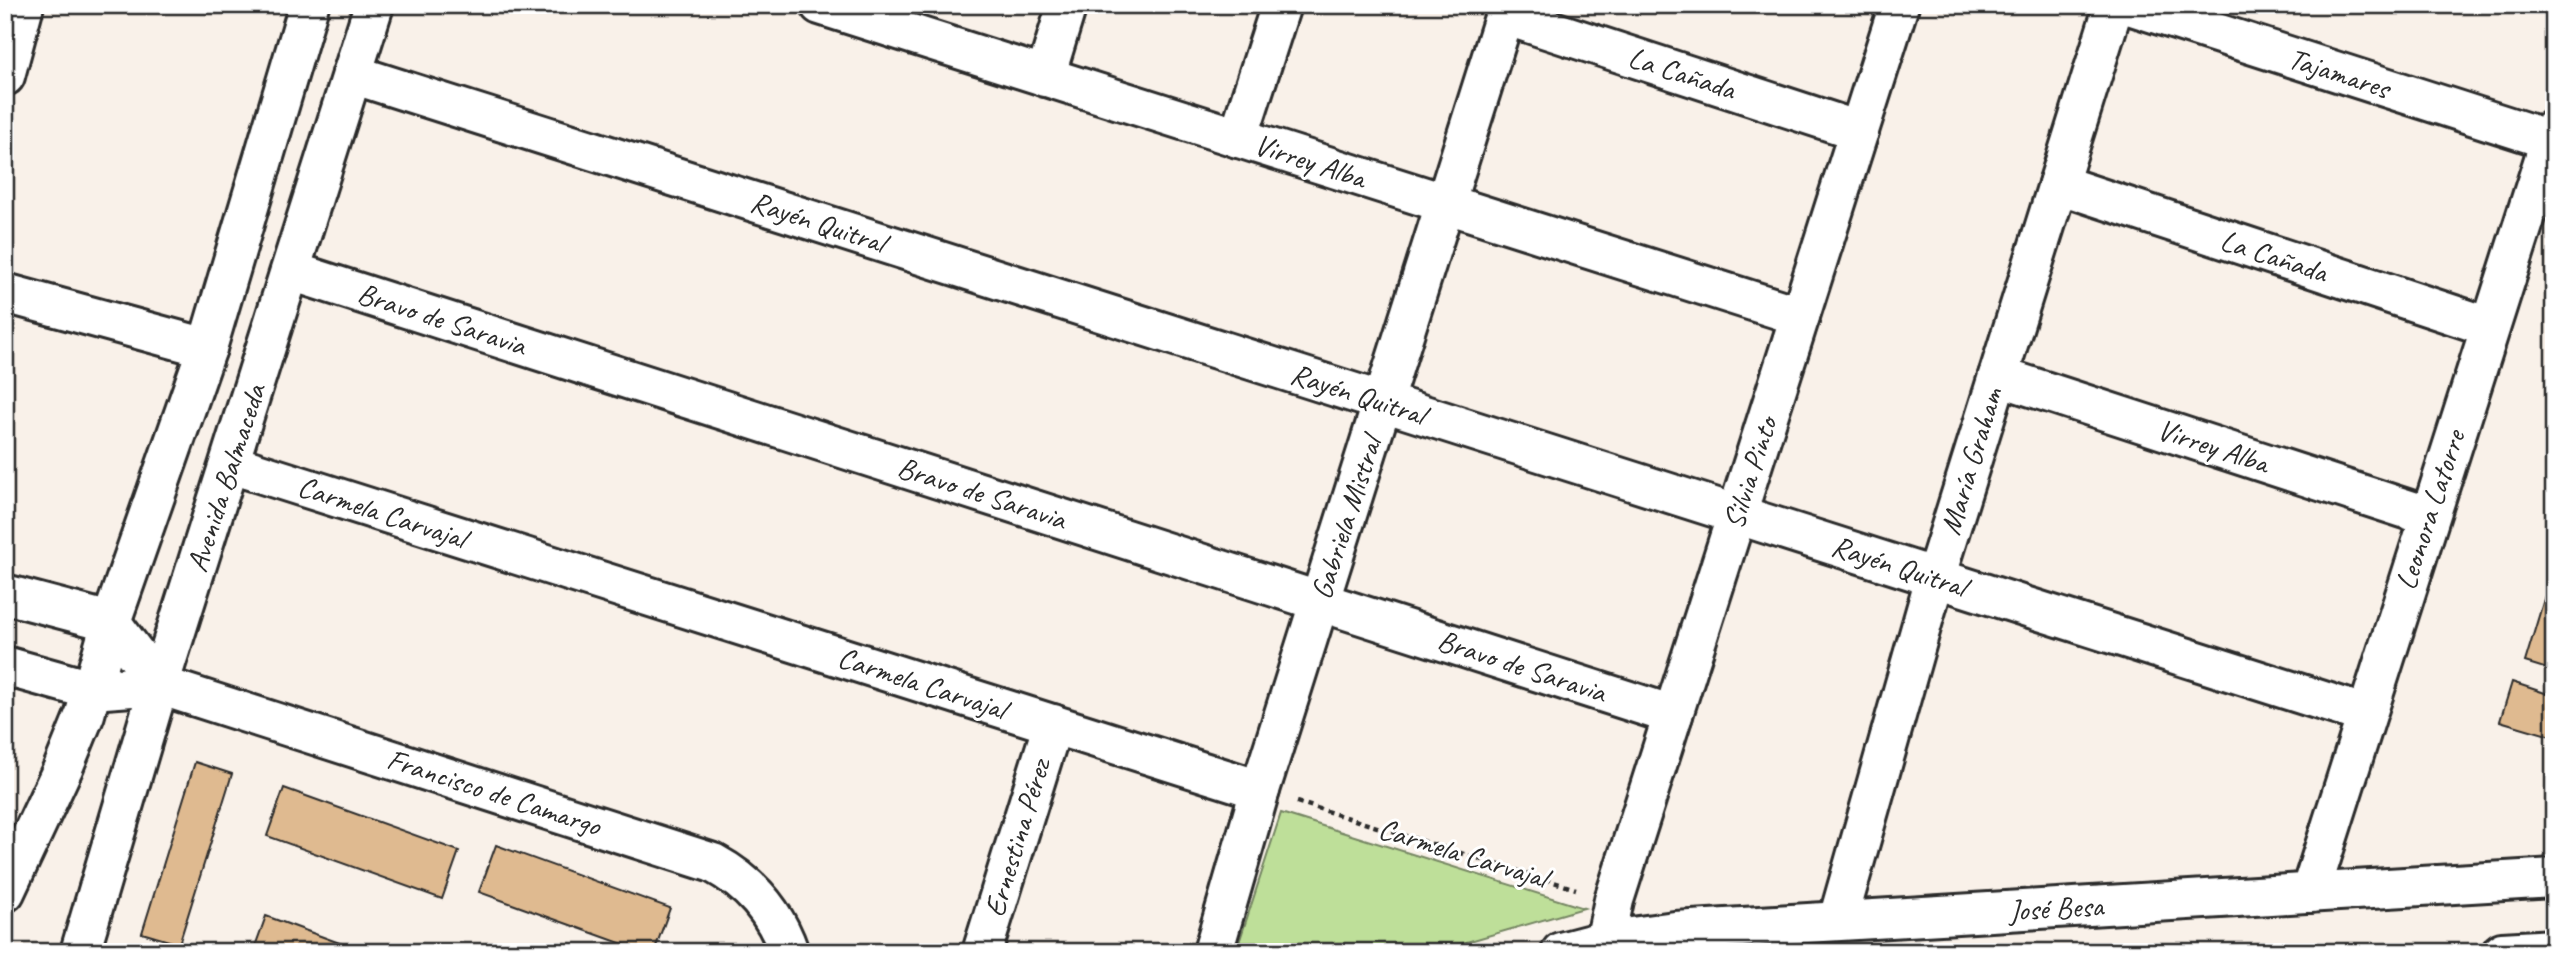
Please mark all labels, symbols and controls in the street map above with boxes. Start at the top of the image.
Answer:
street label: La Cañada [1624,38,1742,109]
street label: Tajamares [2284,39,2397,108]
street label: Virrey Alba [1250,125,1373,198]
street label: Rayén Quitral [746,182,895,263]
street label: La Cañada [2216,221,2334,292]
street label: Bravo de Saravia [353,274,533,365]
street label: Rayén Quitral [1286,354,1435,435]
street label: Avenida Balmaceda [178,378,275,577]
street label: María Graham [1931,382,2012,539]
street label: Silvia Pinto [1714,409,1787,533]
street label: Virrey Alba [2153,410,2276,483]
street label: Leonora Latorre [2386,423,2474,594]
street label: Gabriela Mistral [1302,428,1392,604]
street label: Bravo de Saravia [893,448,1073,539]
street label: Carmela Carvajal [293,467,475,559]
street label: Rayén Quitral [1827,526,1976,607]
street label: Bravo de Saravia [1433,621,1613,712]
street label: Carmela Carvajal [833,638,1015,730]
street label: Francisco de Camargo [383,740,607,845]
street label: Ernestina Pérez [975,752,1060,921]
street label: Carmela Carvajal [1374,809,1557,898]
street label: José Besa [2006,886,2106,930]

